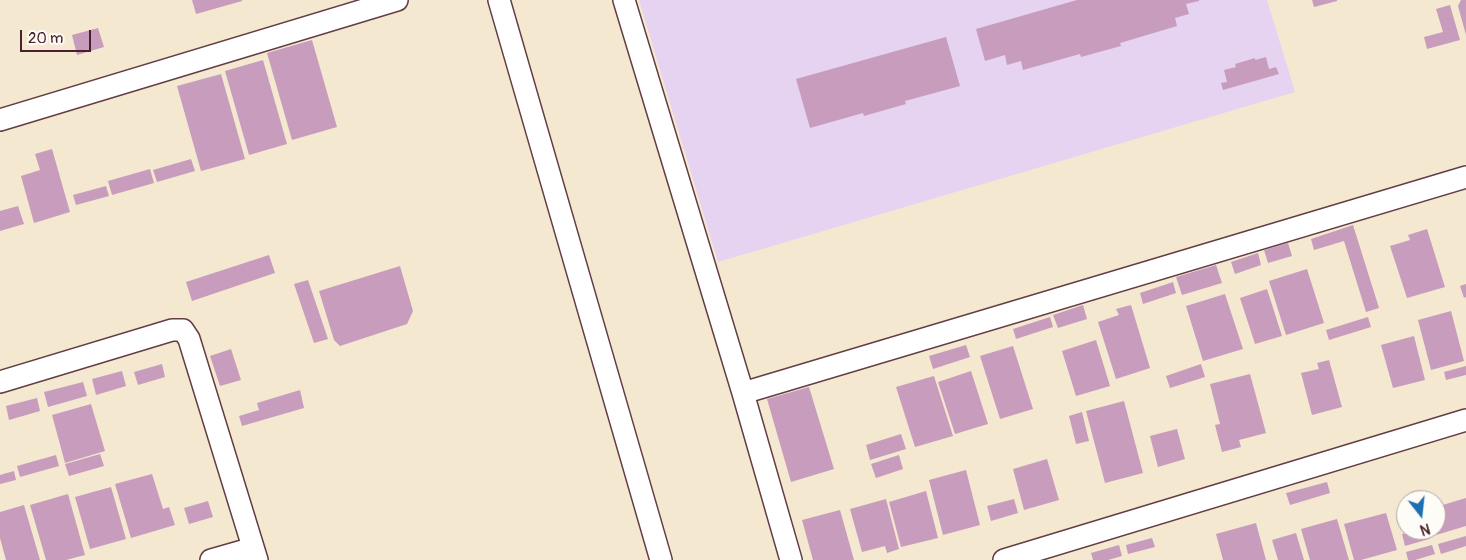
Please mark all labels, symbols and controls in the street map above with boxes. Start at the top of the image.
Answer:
scale bar [22,20,94,52]
text: 20 m [28,29,63,48]
north arrow [1396,490,1446,540]
text: N [1418,519,1432,538]

